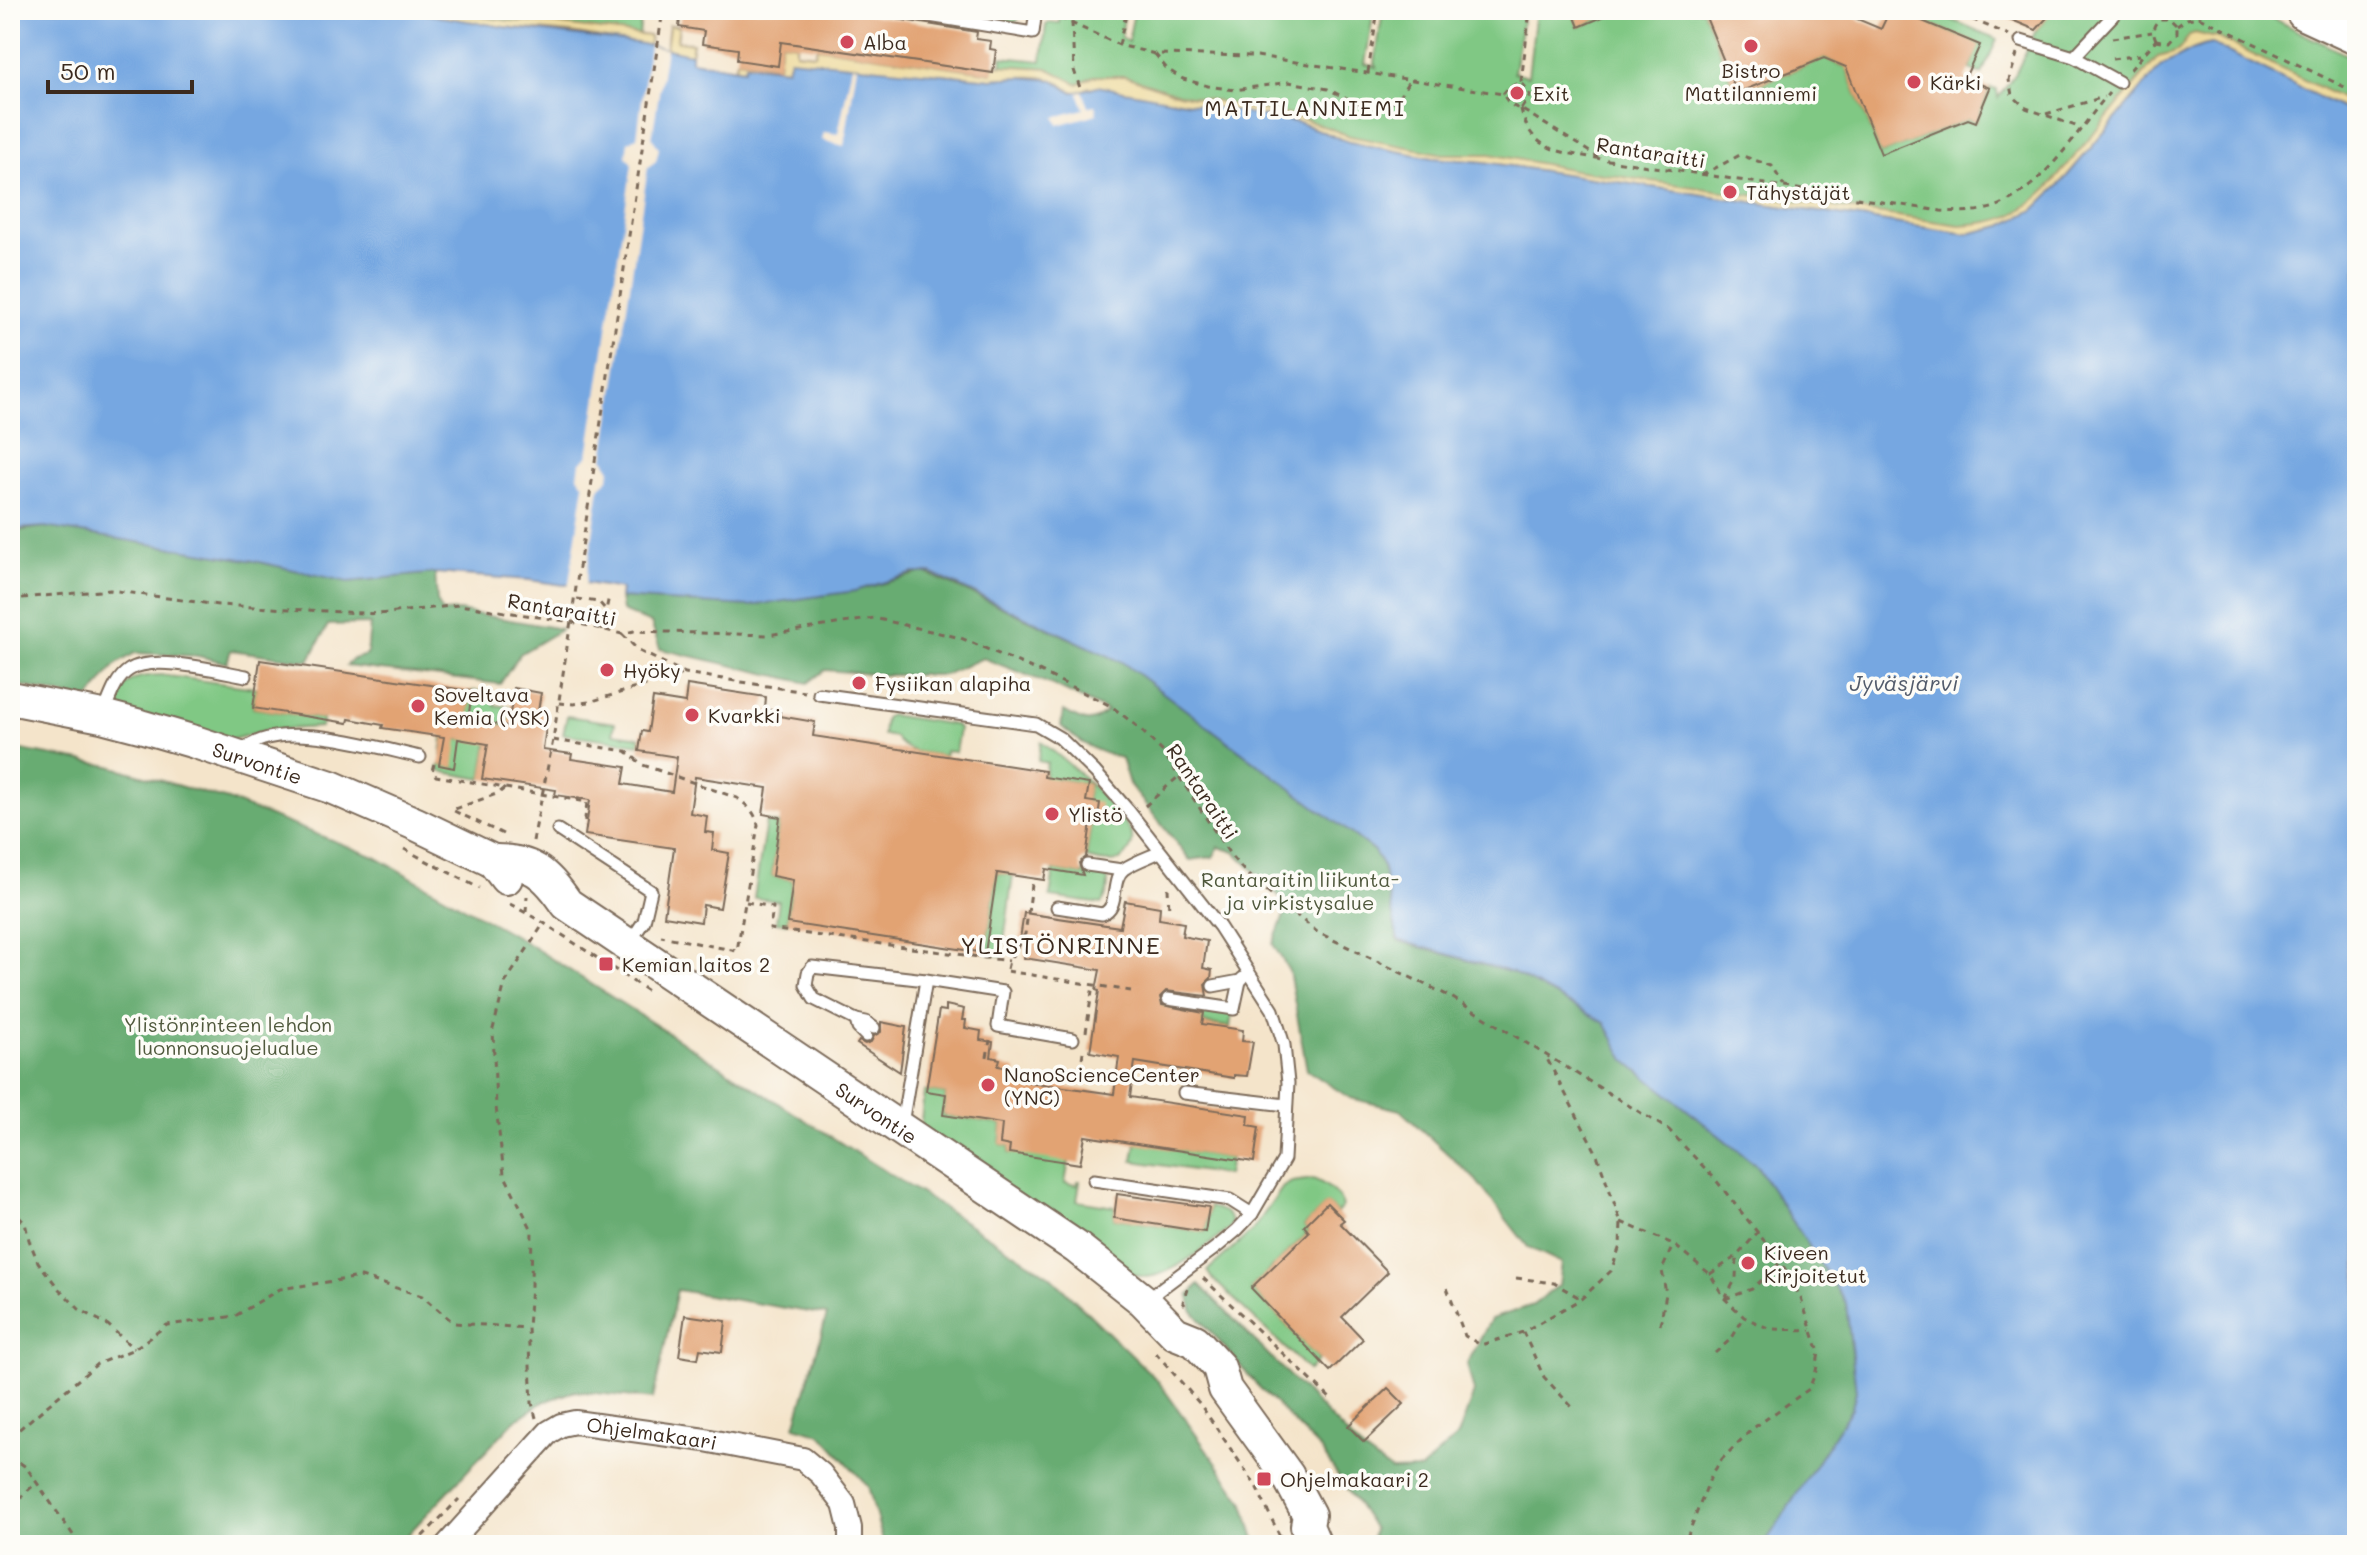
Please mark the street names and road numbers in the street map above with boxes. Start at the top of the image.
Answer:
street label: Rantaraitti [1595,131,1707,173]
street label: Rantaraitti [506,587,618,631]
street label: Survontie [209,736,306,790]
street label: Rantaraitti [1161,738,1245,844]
street label: Survontie [831,1076,922,1149]
street label: Ohjelmakaari [585,1411,719,1455]

